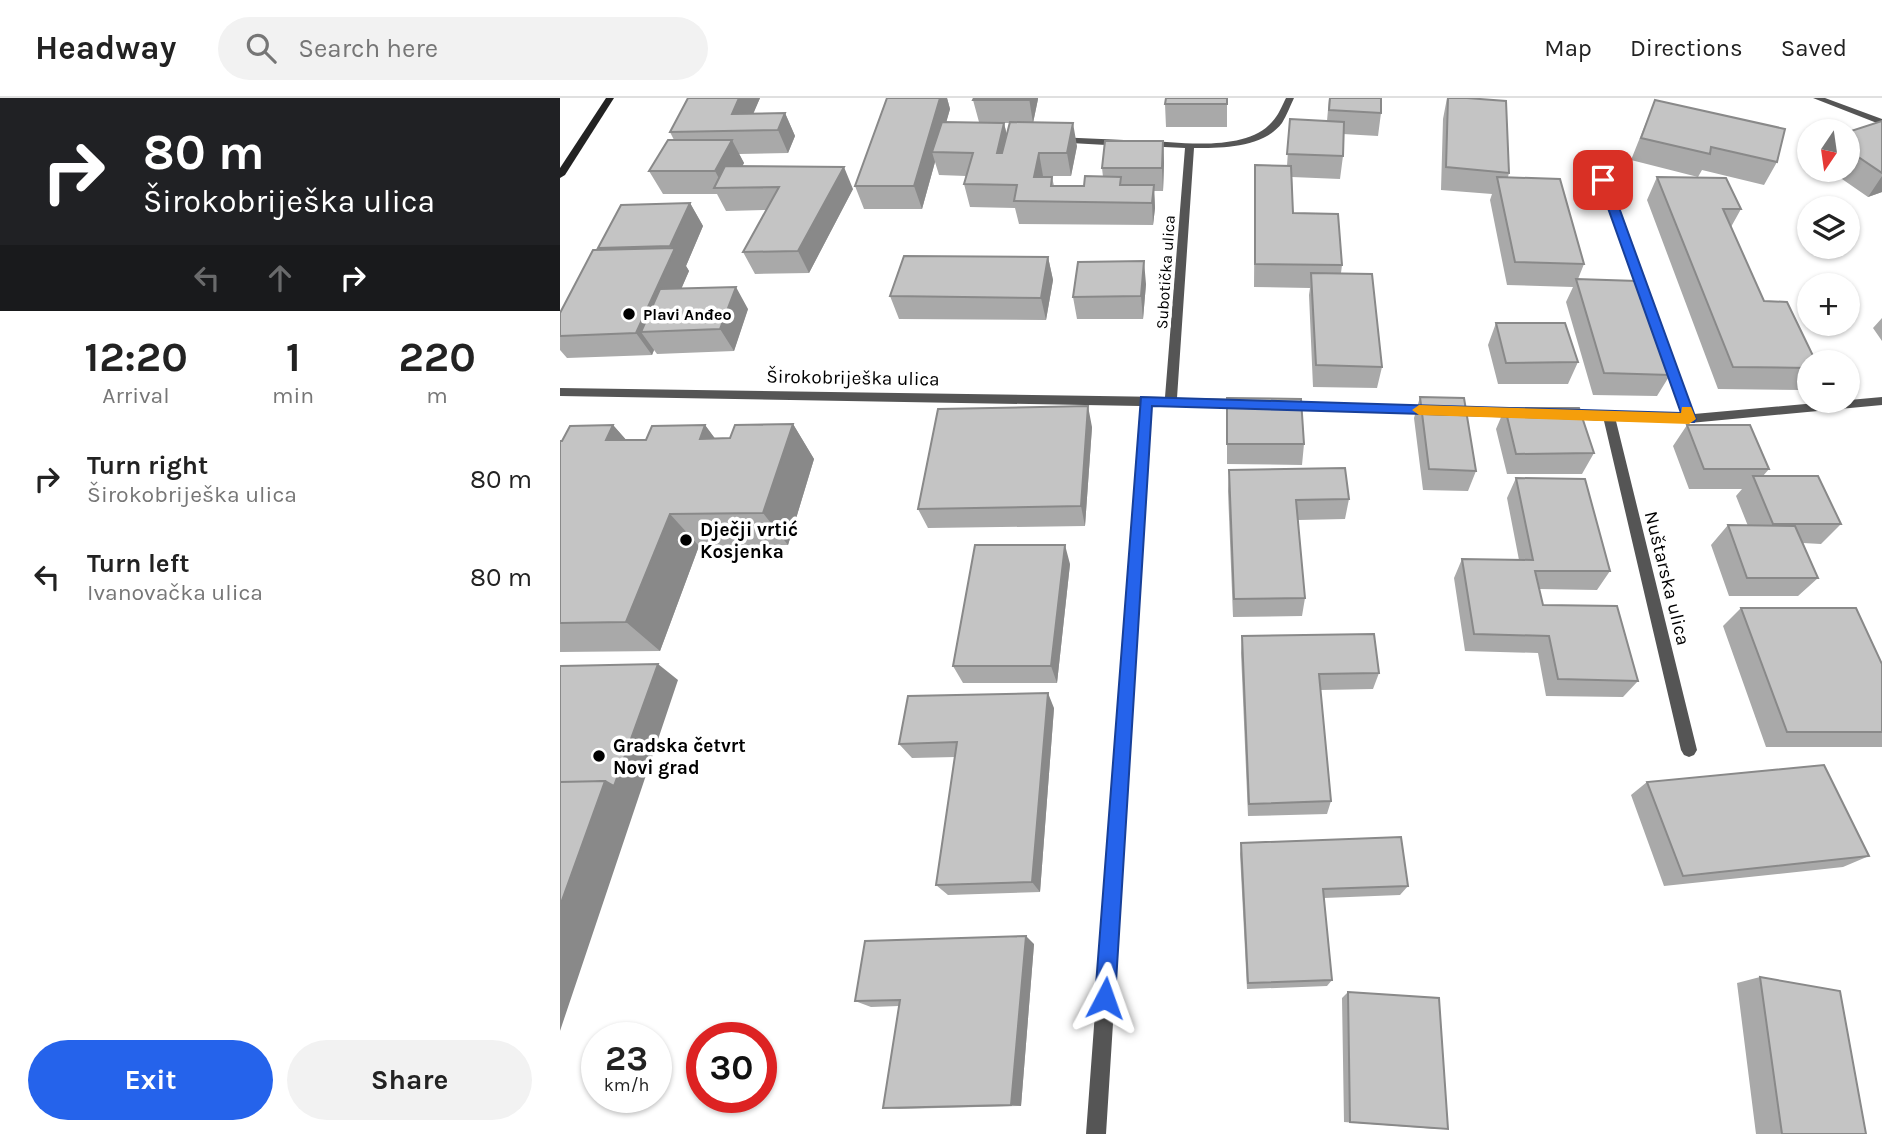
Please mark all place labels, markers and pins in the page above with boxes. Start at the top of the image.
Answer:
pin [1573,150,1633,210]
place label: Plavi Anđeo [643,305,731,324]
marker: Plavi Anđeo [621,306,637,322]
place label: Dječji vrtić Kosjenka [700,519,798,563]
marker: Dječji vrtić Kosjenka [678,532,694,548]
place label: Gradska četvrt Novi grad [613,735,746,779]
marker: Gradska četvrt Novi grad [591,748,607,764]

